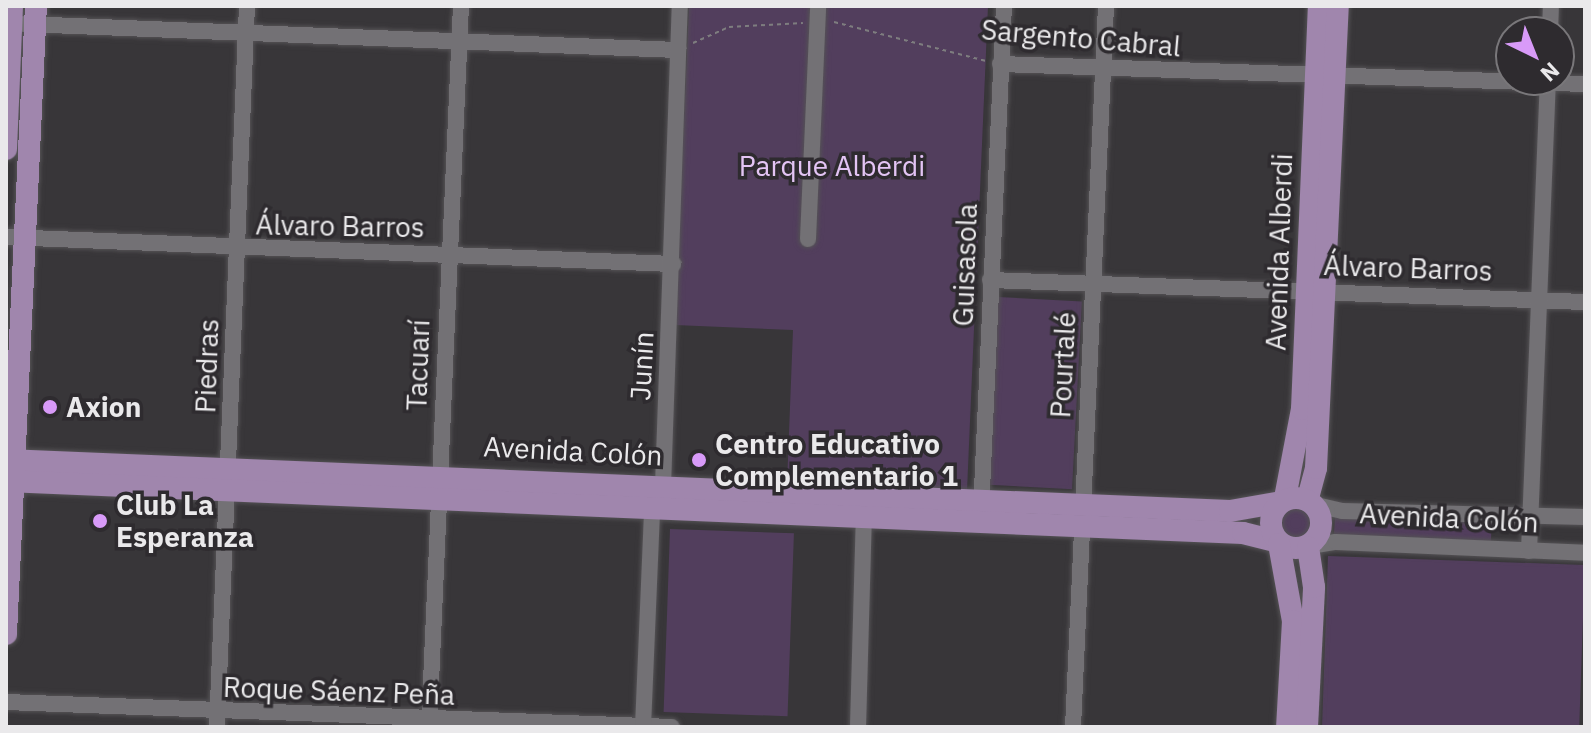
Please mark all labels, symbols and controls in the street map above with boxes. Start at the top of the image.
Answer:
street label: Sargento Cabral [980,13,1182,63]
north arrow [1495,16,1575,96]
text: N [1535,56,1566,88]
park label: Parque Alberdi [739,149,925,183]
street label: Avenida Alberdi [1259,153,1299,351]
street label: Guisasola [946,203,984,327]
street label: Álvaro Barros [255,208,425,244]
street label: Álvaro Barros [1323,248,1493,288]
street label: Pourtalé [1043,311,1083,419]
street label: Piedras [189,318,225,414]
street label: Tacuarí [400,319,436,411]
street label: Junín [623,331,661,401]
place label: Axion [66,390,141,424]
marker: Axion [41,398,59,416]
place label: Centro Educativo Complementario 1 [715,427,958,493]
street label: Avenida Colón [483,430,663,472]
marker: Centro Educativo Complementario 1 [690,451,708,469]
place label: Club La Esperanza [116,488,254,554]
street label: Avenida Colón [1359,497,1539,539]
marker: Club La Esperanza [91,512,109,530]
street label: Roque Sáenz Peña [222,670,456,712]

